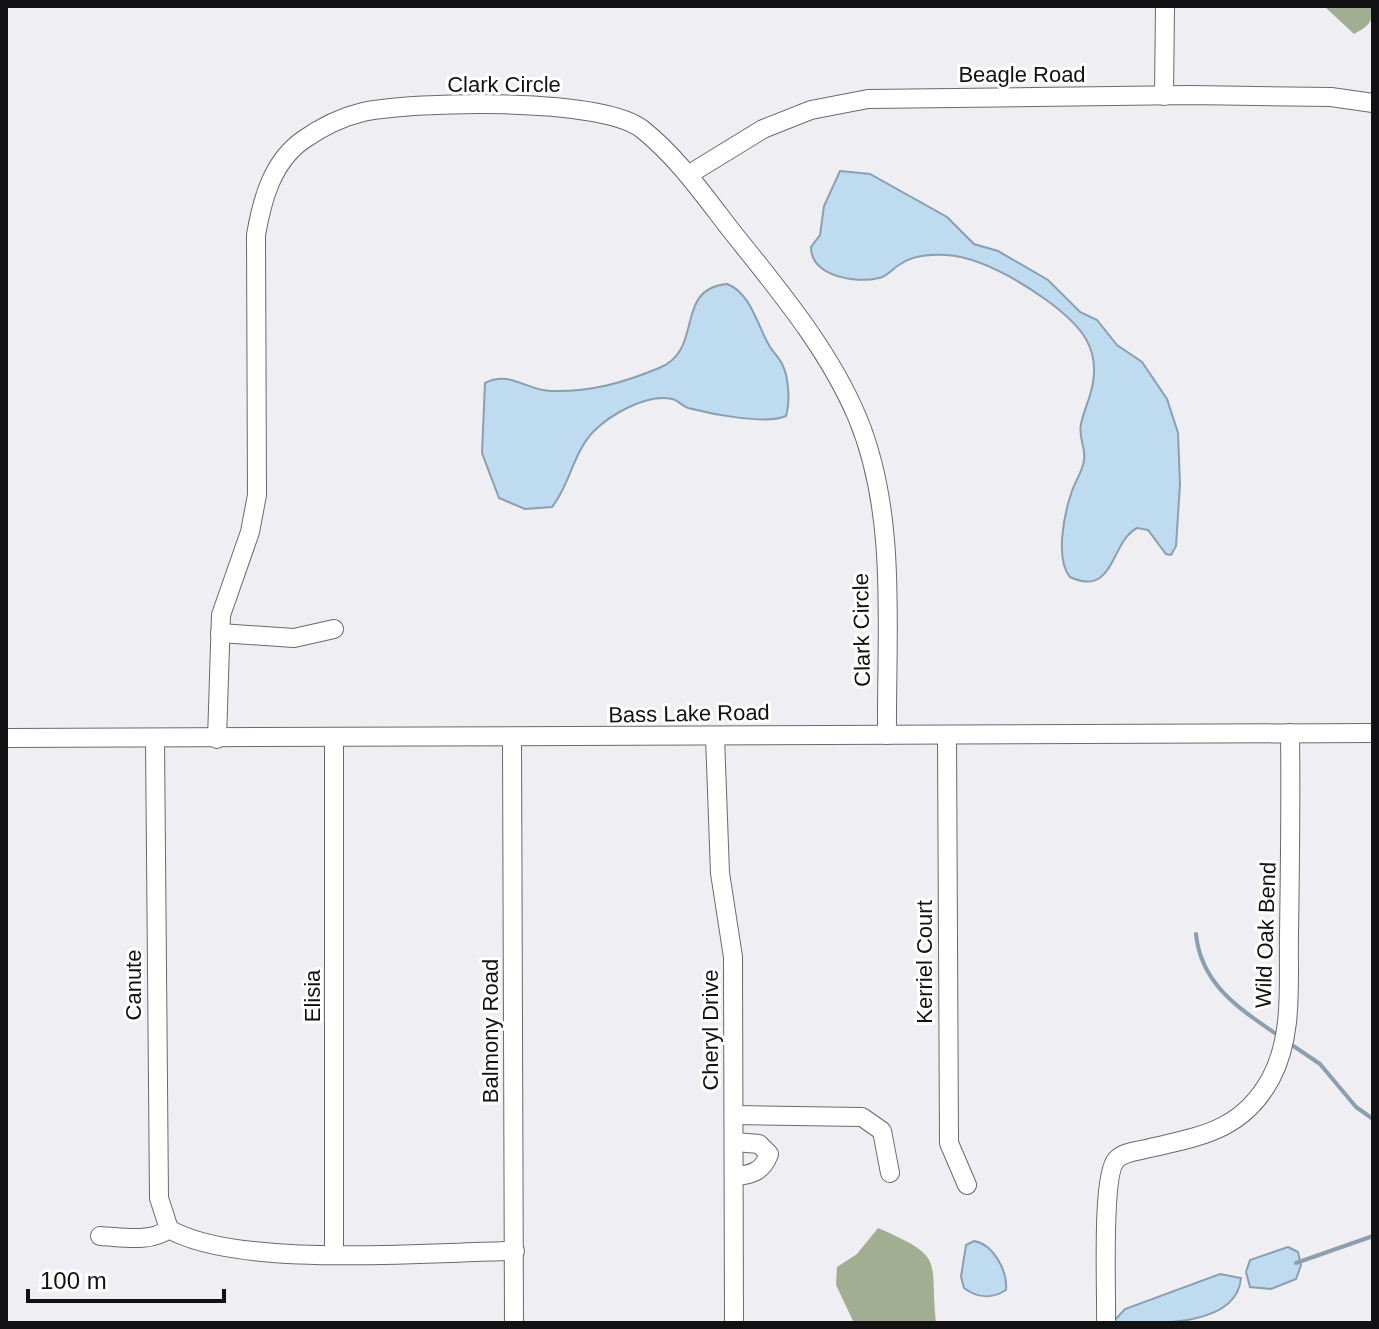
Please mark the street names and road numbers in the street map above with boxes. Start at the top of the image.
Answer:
street label: Beagle Road [958,62,1086,87]
street label: Clark Circle [447,72,561,97]
street label: Clark Circle [848,573,875,687]
street label: Bass Lake Road [608,700,770,727]
street label: Wild Oak Bend [1250,861,1281,1009]
street label: Kerriel Court [912,900,937,1024]
street label: Canute [121,950,146,1020]
street label: Balmony Road [478,959,503,1103]
street label: Elisia [300,969,325,1022]
street label: Cheryl Drive [698,969,723,1091]

